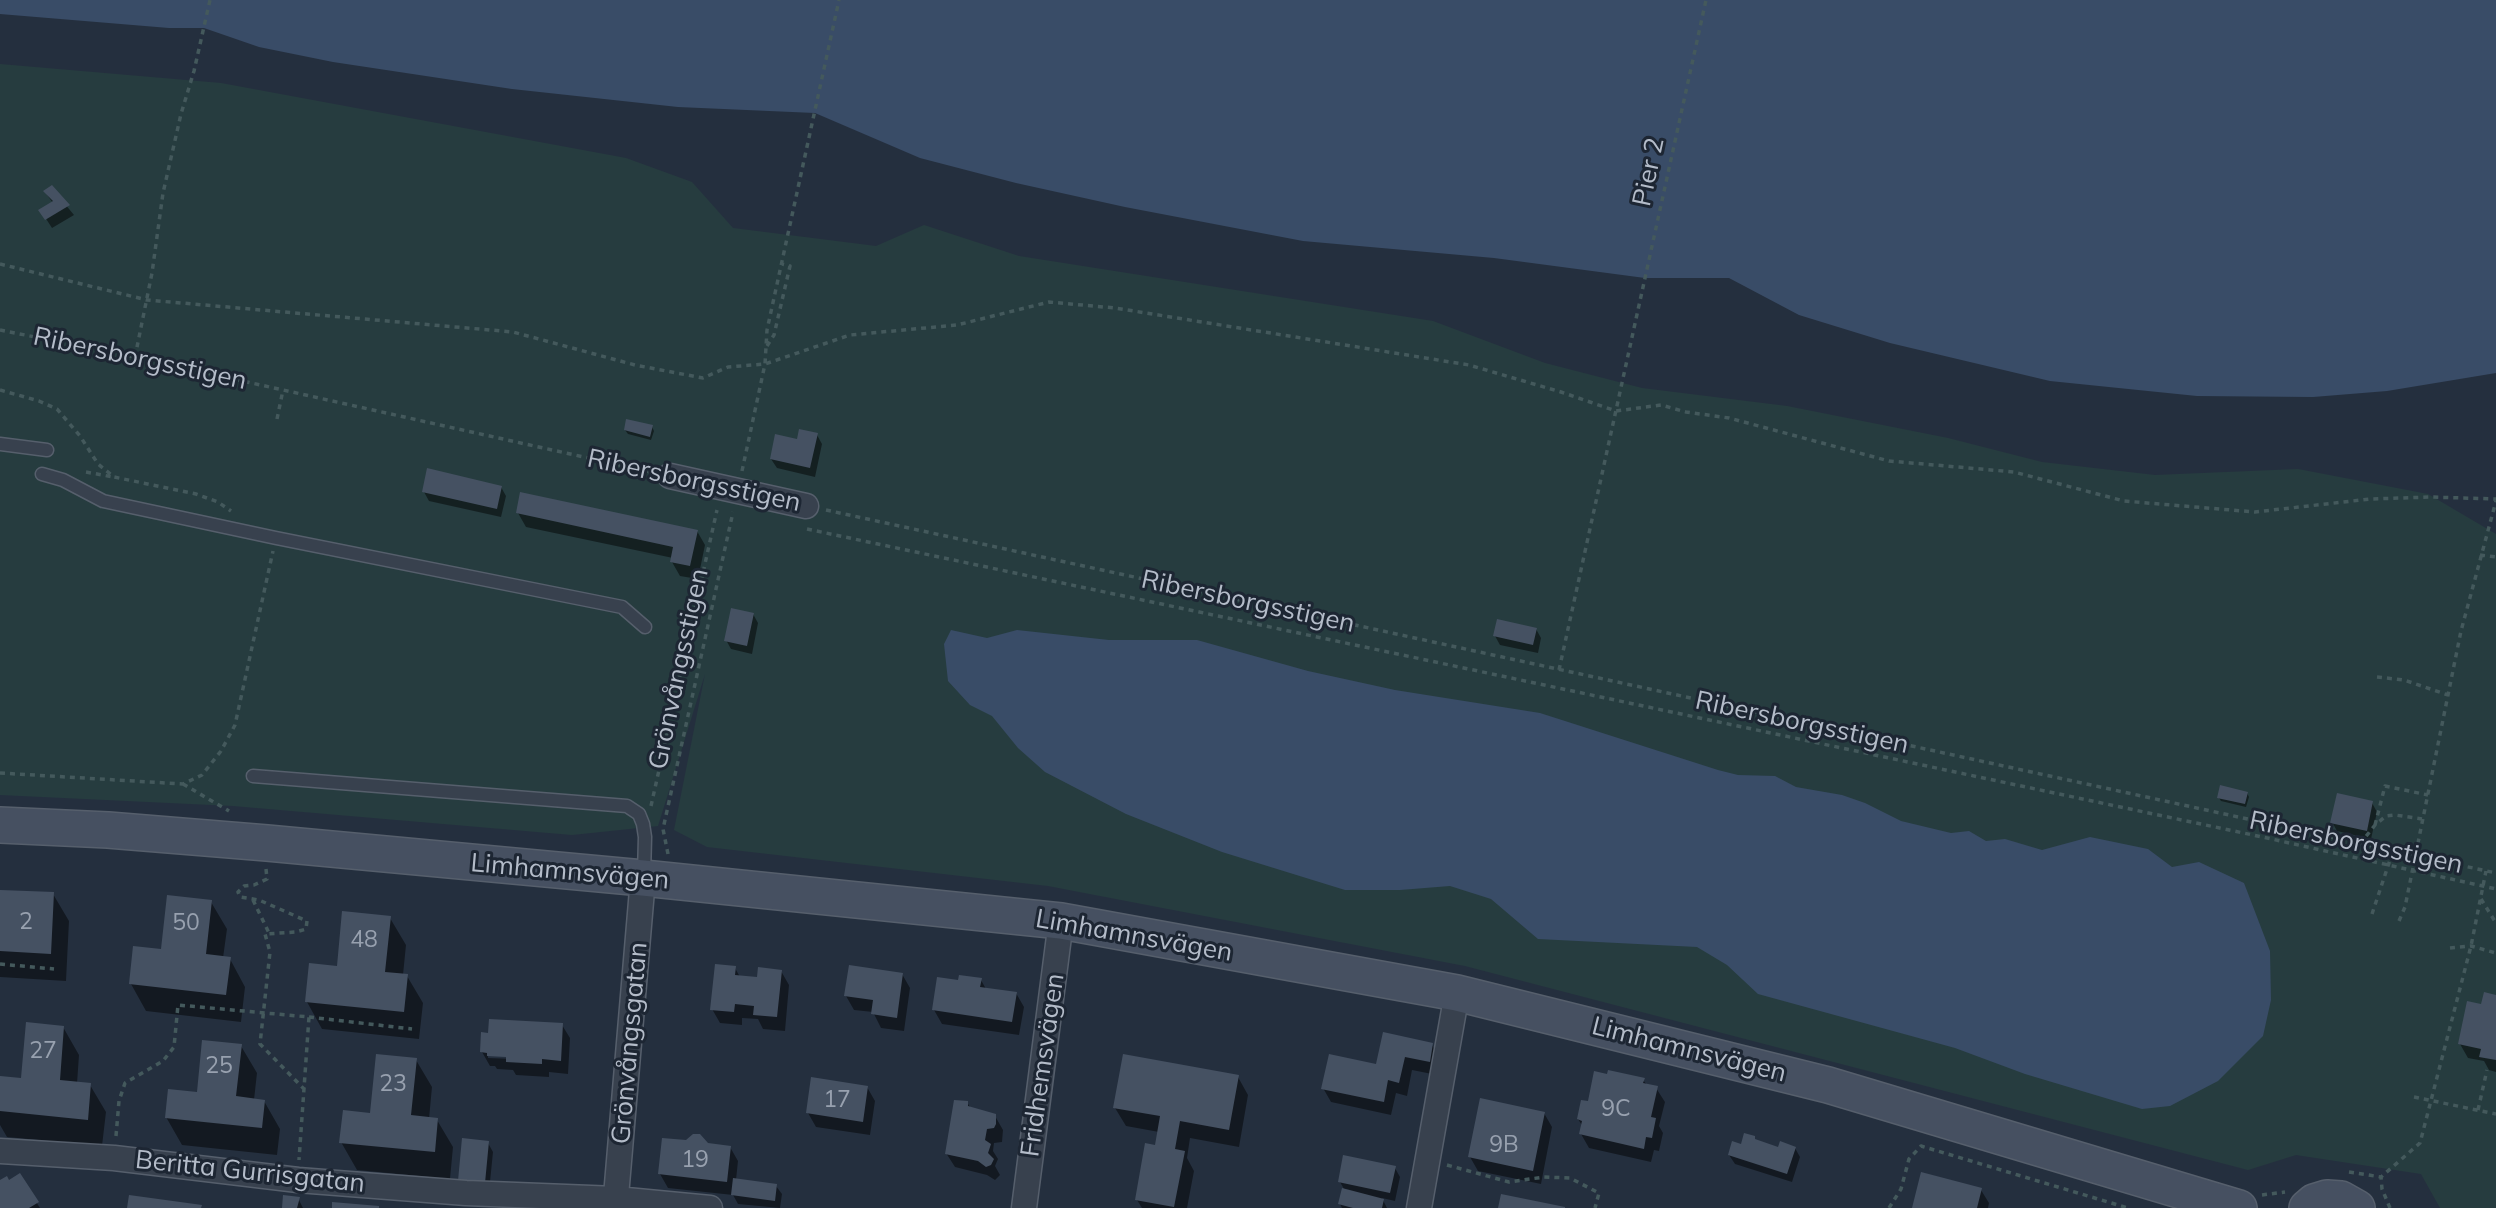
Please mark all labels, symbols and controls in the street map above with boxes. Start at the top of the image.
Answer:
street label: Pier 2 [1627,135,1671,209]
street label: Ribersborgsstigen [30,321,250,397]
street label: Ribersborgsstigen [584,443,804,519]
street label: Ribersborgsstigen [1138,564,1358,640]
street label: Grönvångsstigen [642,566,716,772]
street label: Ribersborgsstigen [1692,685,1912,761]
street label: Ribersborgsstigen [2246,805,2466,881]
street label: Limhamnsvägen [469,848,671,896]
street label: Limhamnsvägen [1033,903,1235,969]
house number: 2 [19,908,33,936]
house number: 50 [172,909,200,937]
house number: 48 [350,926,378,954]
street label: Grönvångsgatan [606,941,654,1145]
street label: Fridhemsvägen [1015,971,1071,1159]
street label: Limhamnsvägen [1589,1011,1789,1089]
house number: 27 [29,1037,57,1065]
house number: 25 [205,1052,233,1080]
house number: 23 [379,1070,407,1098]
house number: 17 [823,1086,851,1114]
house number: 9C [1601,1095,1631,1123]
house number: 9B [1489,1131,1519,1159]
street label: Beritta Gurrisgatan [134,1144,366,1200]
house number: 19 [681,1146,709,1174]

